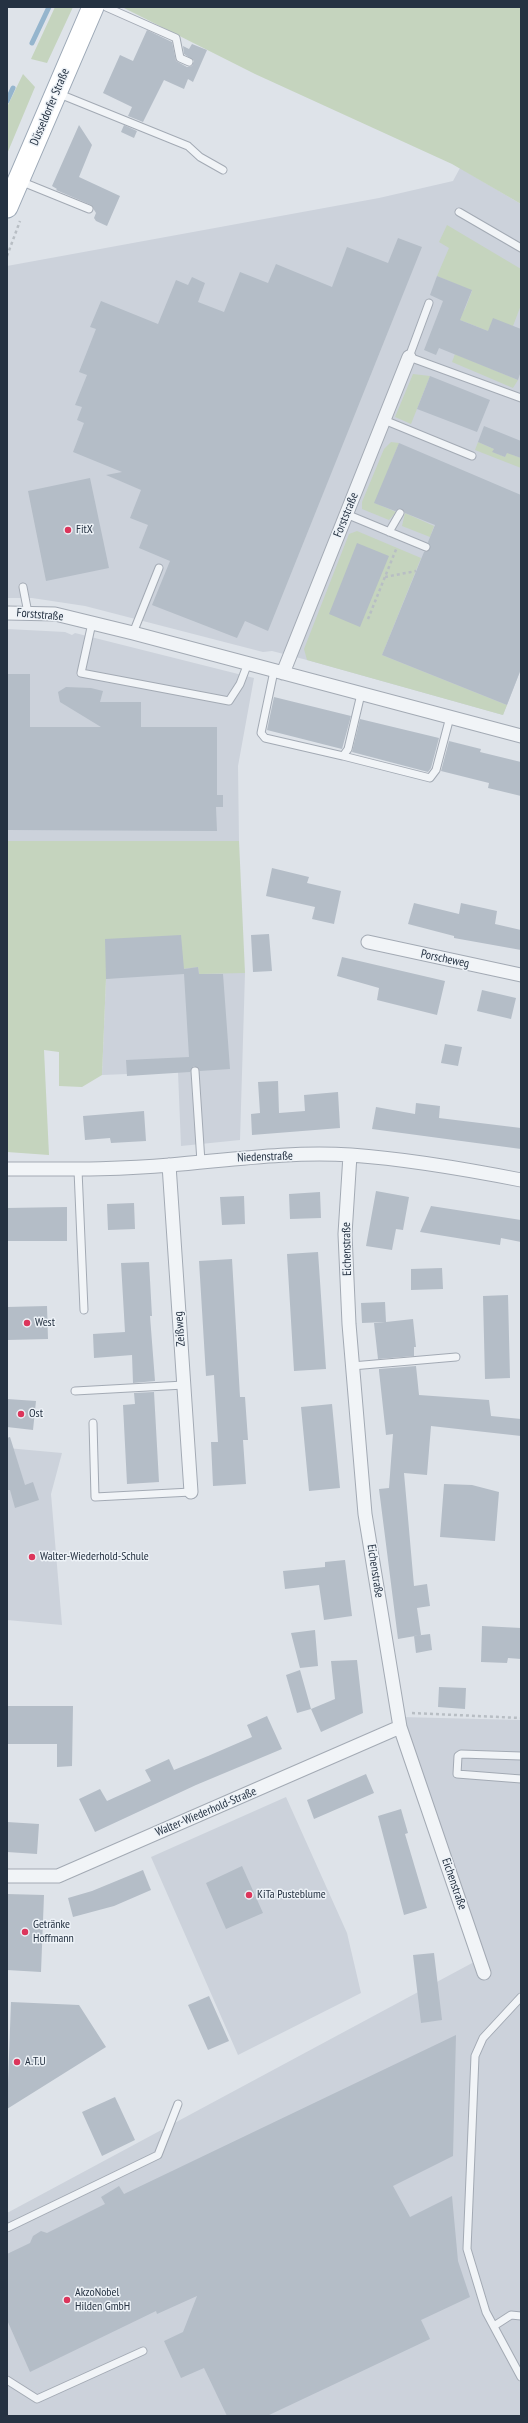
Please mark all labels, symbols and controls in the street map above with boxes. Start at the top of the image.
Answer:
street label: Düsseldorfer Straße [27,66,73,148]
street label: Forststraße [331,490,361,540]
place label: FitX [76,523,93,537]
marker: FitX [63,525,73,535]
street label: Forststraße [16,606,64,624]
street label: Porscheweg [420,947,470,971]
street label: Niedenstraße [237,1149,293,1165]
street label: Eichenstraße [339,1222,355,1276]
street label: Zeißweg [172,1311,188,1347]
place label: West [35,1316,55,1330]
marker: West [22,1318,32,1328]
place label: Ost [29,1407,43,1421]
marker: Ost [16,1409,26,1419]
street label: Eichenstraße [364,1543,386,1599]
place label: Walter-Wiederhold-Schule [40,1550,149,1564]
marker: Walter-Wiederhold-Schule [27,1552,37,1562]
street label: Walter-Wiederhold-Straße [153,1784,259,1840]
street label: Eichenstraße [438,1856,470,1912]
place label: KiTa Pusteblume [257,1888,326,1902]
marker: KiTa Pusteblume [244,1890,254,1900]
place label: Getränke Hoffmann [33,1918,74,1946]
marker: Getränke Hoffmann [20,1927,30,1937]
place label: A.T.U [25,2055,46,2069]
marker: A.T.U [12,2057,22,2067]
place label: AkzoNobel Hilden GmbH [75,2286,130,2314]
marker: AkzoNobel Hilden GmbH [62,2295,72,2305]

